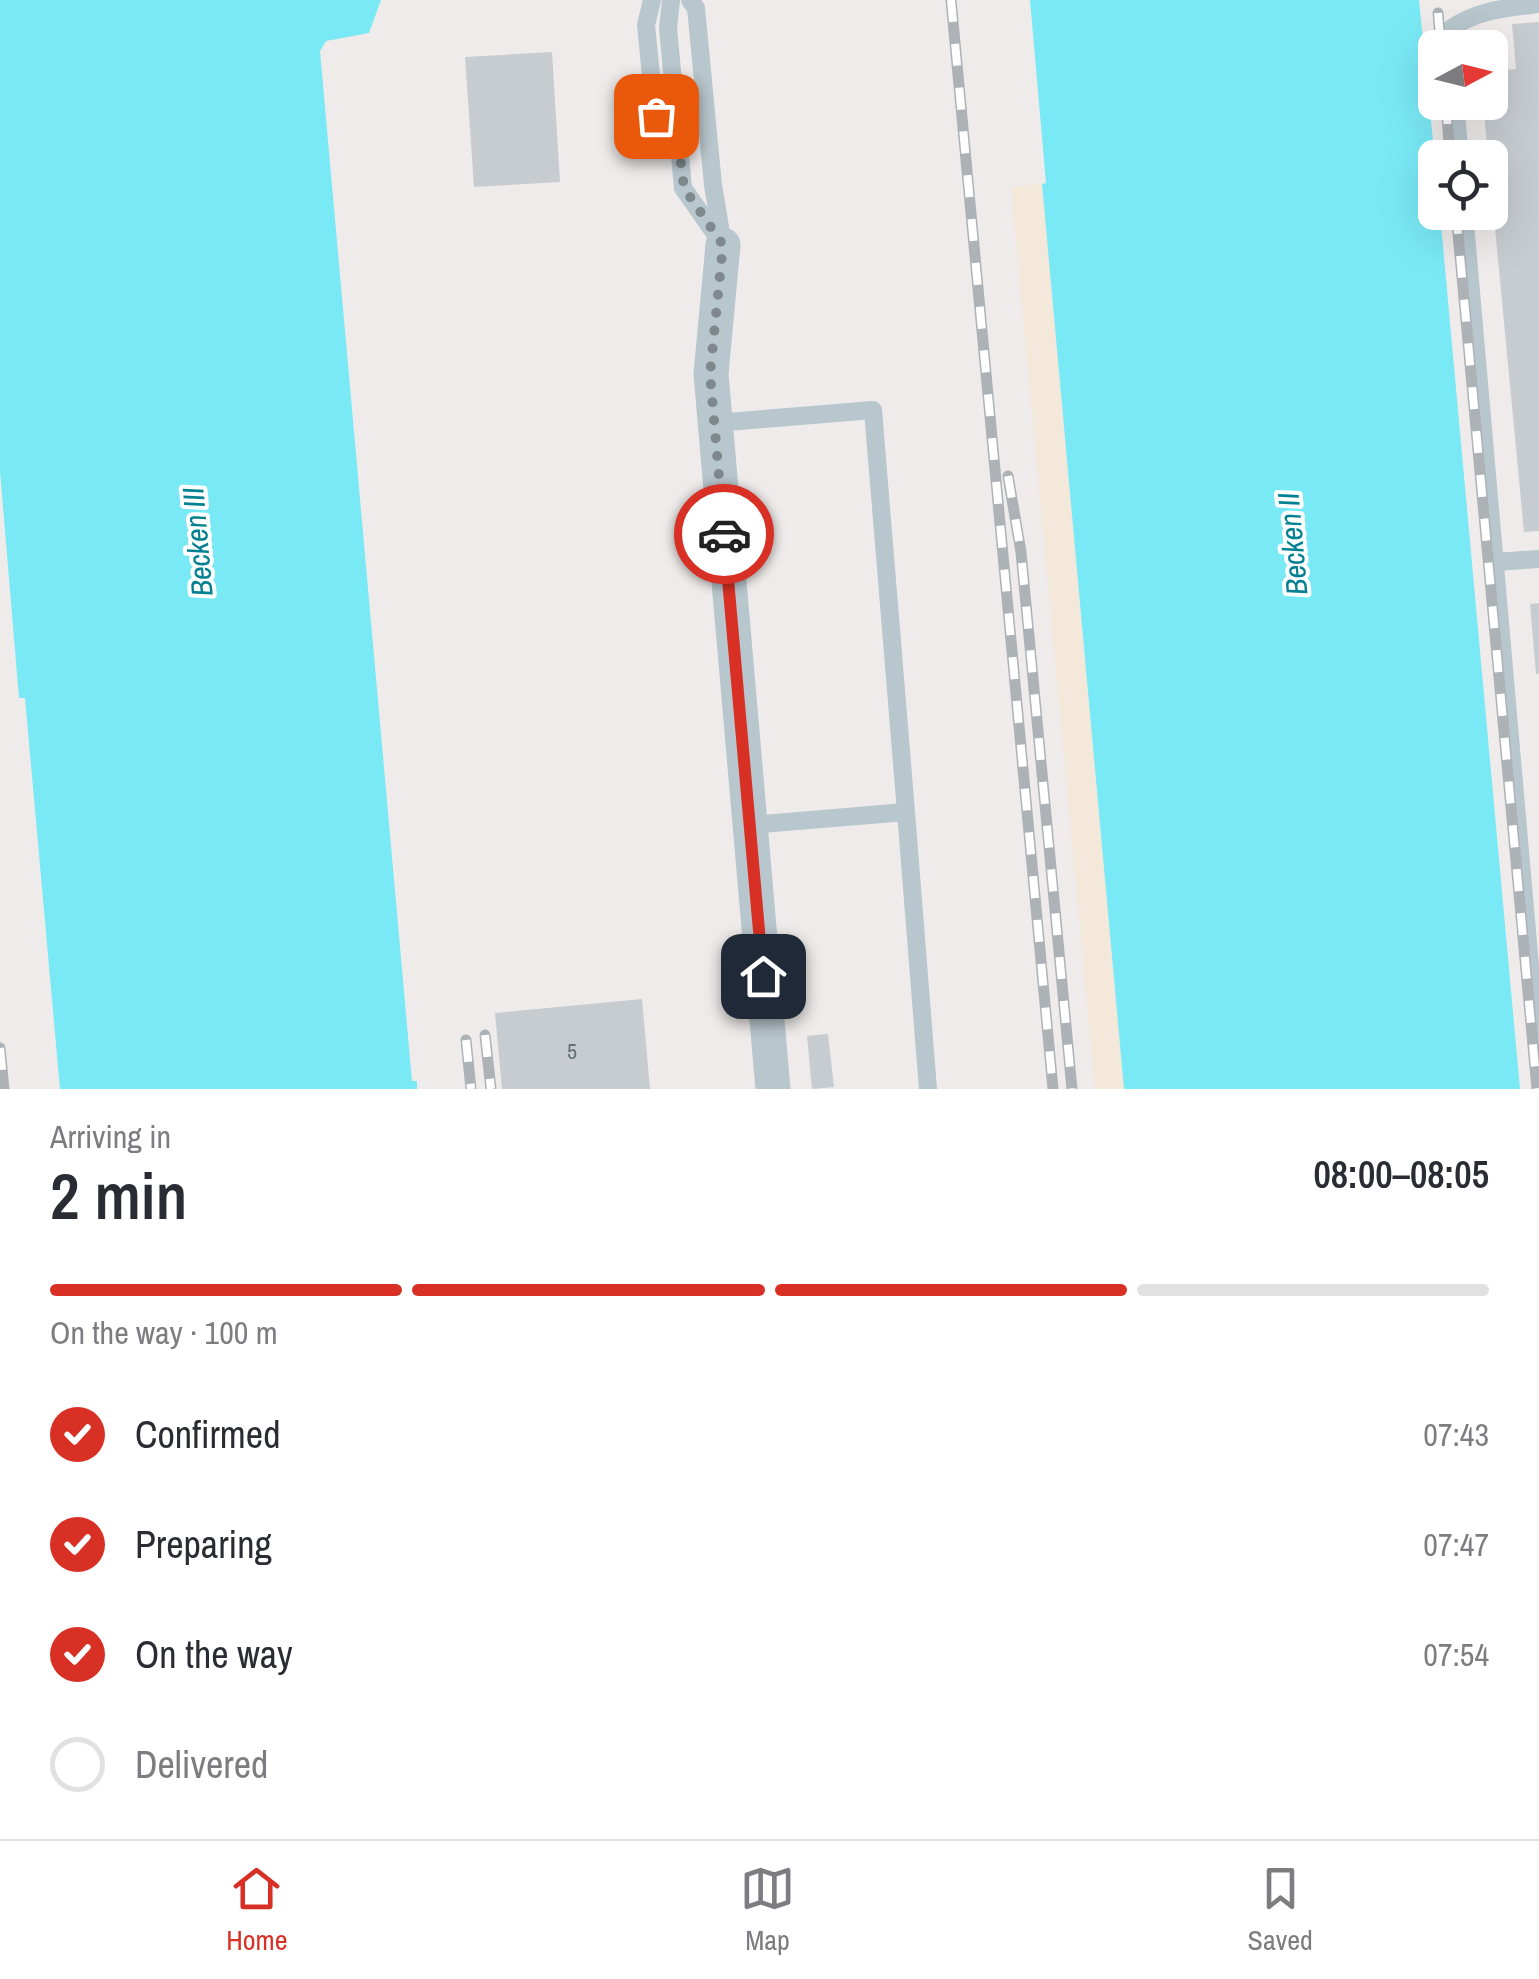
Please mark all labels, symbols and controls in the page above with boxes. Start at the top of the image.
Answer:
north arrow [1418,30,1508,120]
map controls [1418,30,1508,230]
pin [614,74,699,159]
icon: bag [629,89,684,144]
button: locate [1418,140,1508,230]
courier [674,484,774,584]
water label: Becken III [172,486,222,598]
water label: Becken II [1268,491,1316,597]
icon: car [697,507,752,562]
pin [721,934,806,1019]
icon: home [736,949,791,1004]
house number: 5 [567,1036,577,1066]
text: Arriving in [50,1115,171,1158]
text: 08:00–08:05 [1313,1149,1489,1200]
text: 2 min [50,1152,187,1239]
text: On the way · 100 m [50,1311,278,1354]
icon: check [50,1407,105,1462]
text: Confirmed [135,1409,280,1460]
text: 07:43 [1423,1413,1489,1456]
icon: check [50,1517,105,1572]
text: Preparing [135,1519,272,1570]
text: 07:47 [1423,1523,1489,1566]
icon: check [50,1627,105,1682]
text: On the way [135,1629,293,1680]
text: 07:54 [1423,1633,1489,1676]
text: Delivered [135,1739,268,1790]
tab: Home [226,1861,288,1959]
tab: Map [740,1861,795,1959]
tab: Saved [1248,1861,1313,1959]

